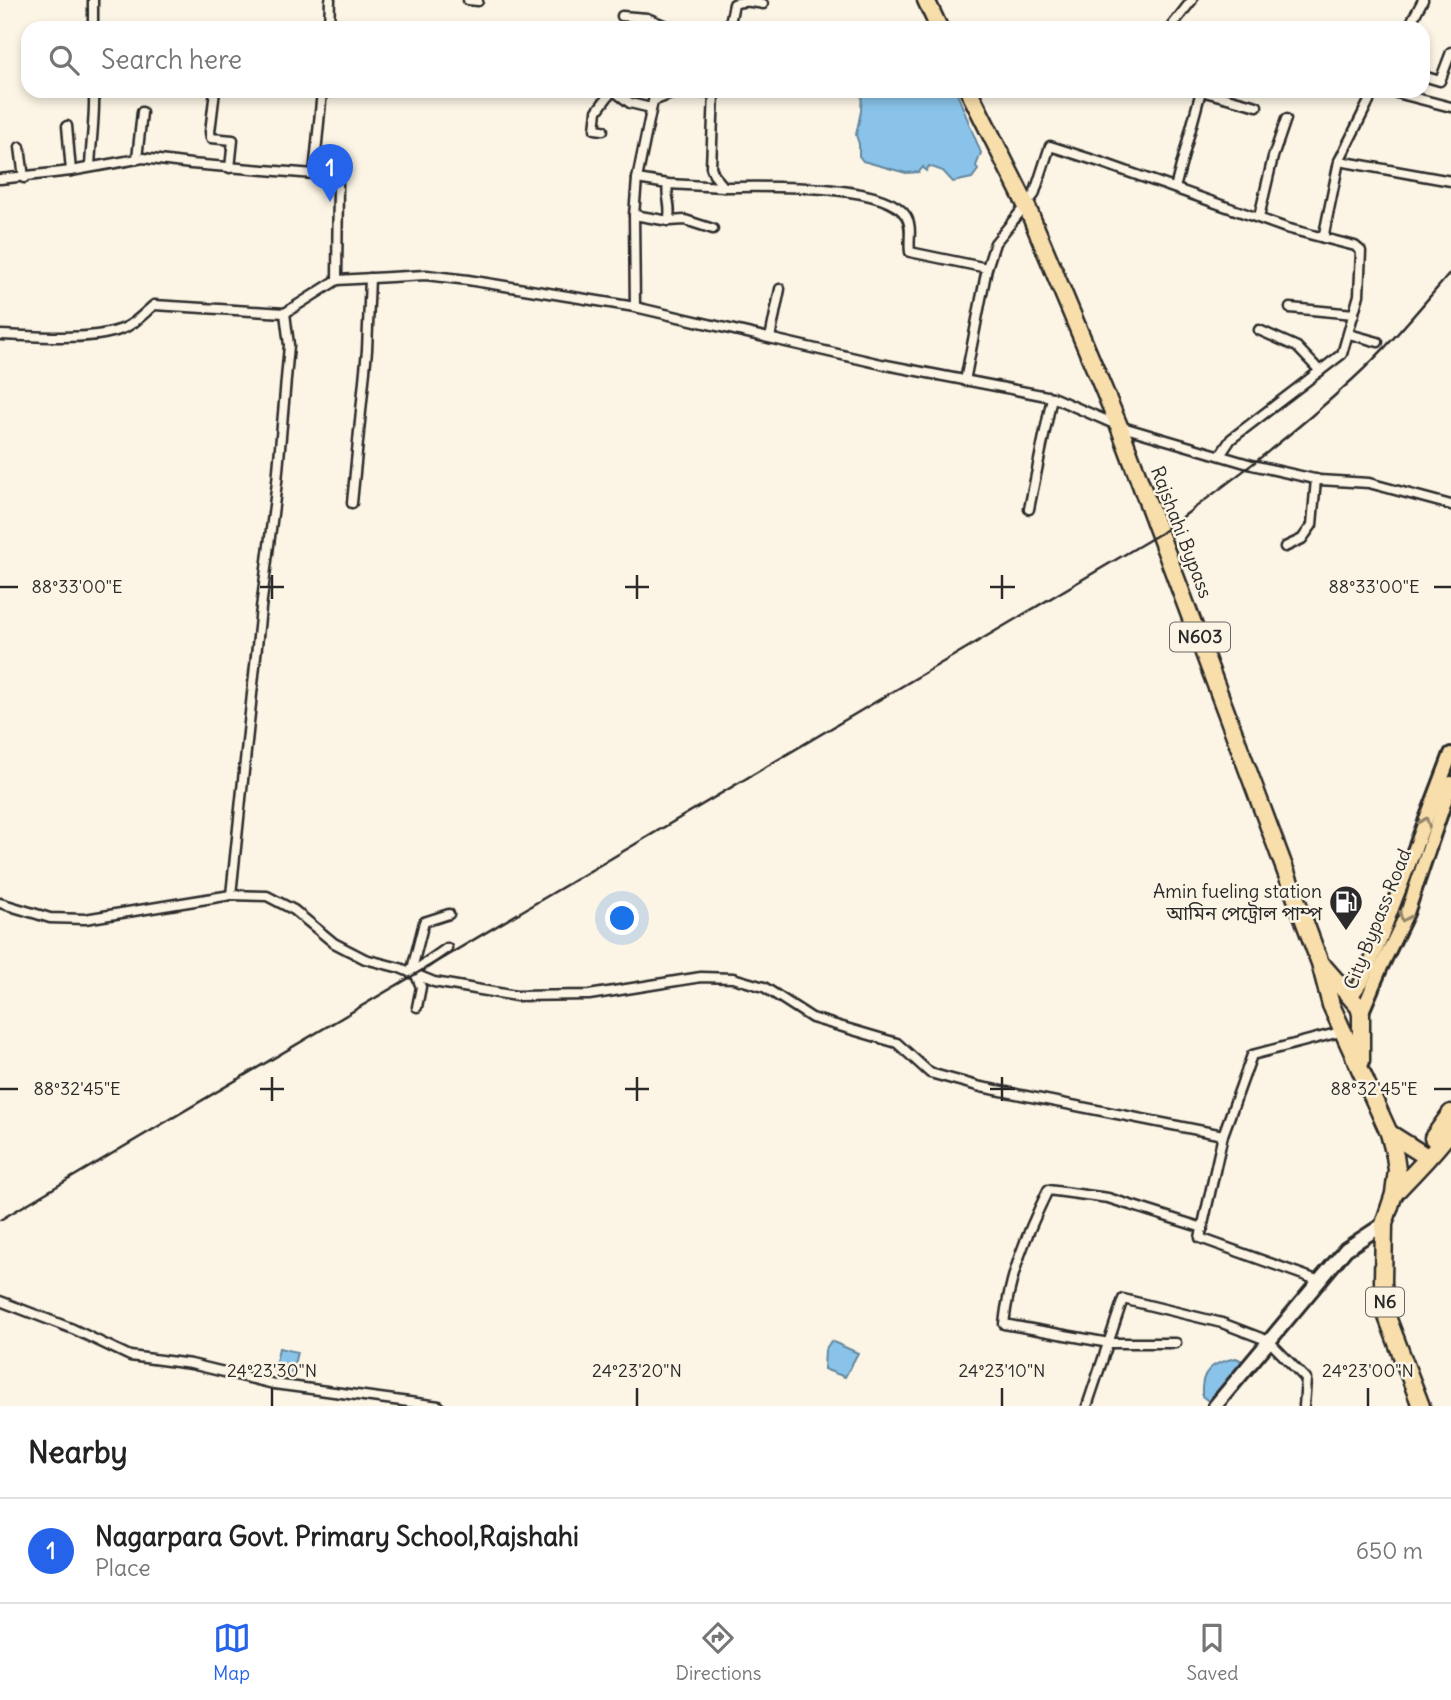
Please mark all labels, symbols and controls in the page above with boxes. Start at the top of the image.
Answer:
search box [21,21,1430,98]
icon: search [45,41,83,79]
text: Search here [101,43,242,76]
pin: 1 [307,144,353,202]
street label: Rajshahi Bypass [1146,463,1218,601]
text: 88°33'00"E [31,575,123,598]
text: 88°33'00"E [1328,575,1420,598]
road number: N603 [1170,622,1230,652]
one-way arrow [1417,816,1431,828]
street label: City Bypass Road [1338,845,1416,993]
place label: Amin fueling station আমিন পেট্রোল পাম্প [1153,879,1322,925]
fuel station icon: Amin fueling station আমিন পেট্রোল পাম্প [1327,883,1365,932]
your location [605,901,639,935]
one-way arrow [1399,910,1413,922]
text: 88°32'45"E [33,1077,121,1100]
text: 88°32'45"E [1330,1077,1418,1100]
road number: N6 [1366,1288,1404,1316]
text: 24°23'30"N [227,1359,317,1382]
text: 24°23'20"N [592,1359,682,1382]
text: 24°23'10"N [958,1359,1046,1382]
text: 24°23'00"N [1322,1359,1414,1382]
text: Nearby [28,1433,128,1471]
text: Nagarpara Govt. Primary School,Rajshahi [95,1520,579,1553]
text: 1 [46,1536,56,1565]
text: 650 m [1356,1536,1423,1565]
text: Place [95,1553,151,1582]
tab: Map [213,1619,251,1685]
tab: Directions [676,1619,761,1685]
tab: Saved [1186,1619,1238,1685]

